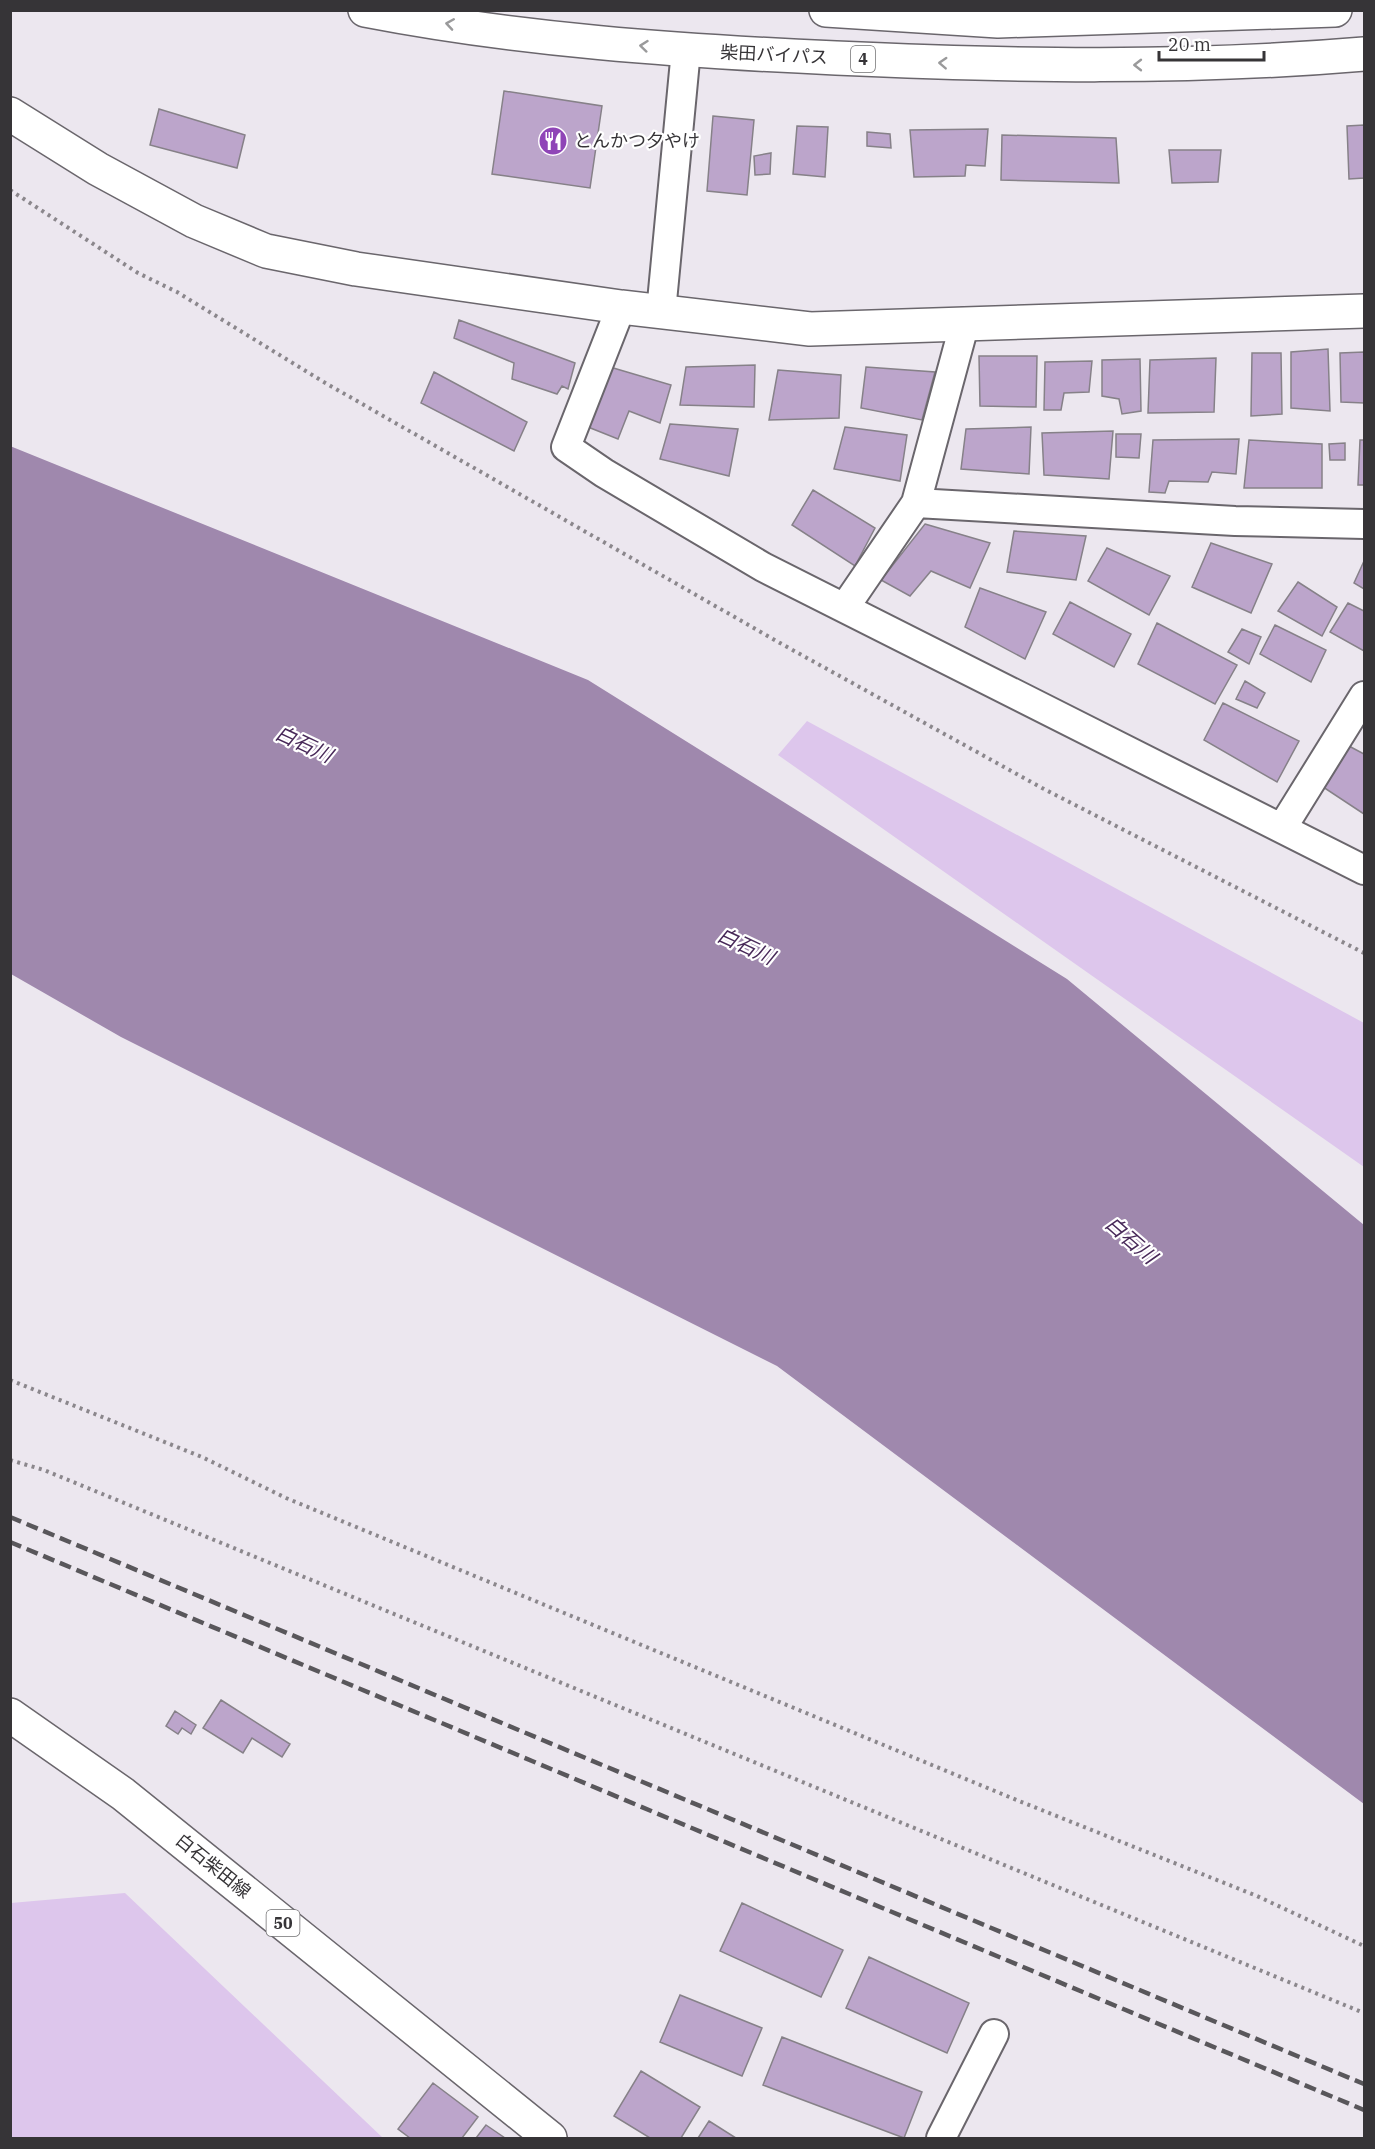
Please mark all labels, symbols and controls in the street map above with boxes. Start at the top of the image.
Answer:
one-way arrow [446,18,455,30]
scale bar [1159,24,1264,62]
text: 20 m [1168,33,1211,56]
one-way arrow [639,40,648,53]
street label: 柴田バイパス [720,40,828,69]
road number: 4 [851,46,875,72]
one-way arrow [939,56,948,69]
one-way arrow [1134,59,1143,71]
restaurant icon: とんかつ夕やけ [537,125,569,157]
place label: とんかつ夕やけ [574,129,700,152]
water label: 白石川 [271,719,339,769]
water label: 白石川 [713,921,781,971]
water label: 白石川 [1100,1210,1164,1271]
street label: 白石柴田線 [171,1828,256,1903]
road number: 50 [266,1910,300,1936]

